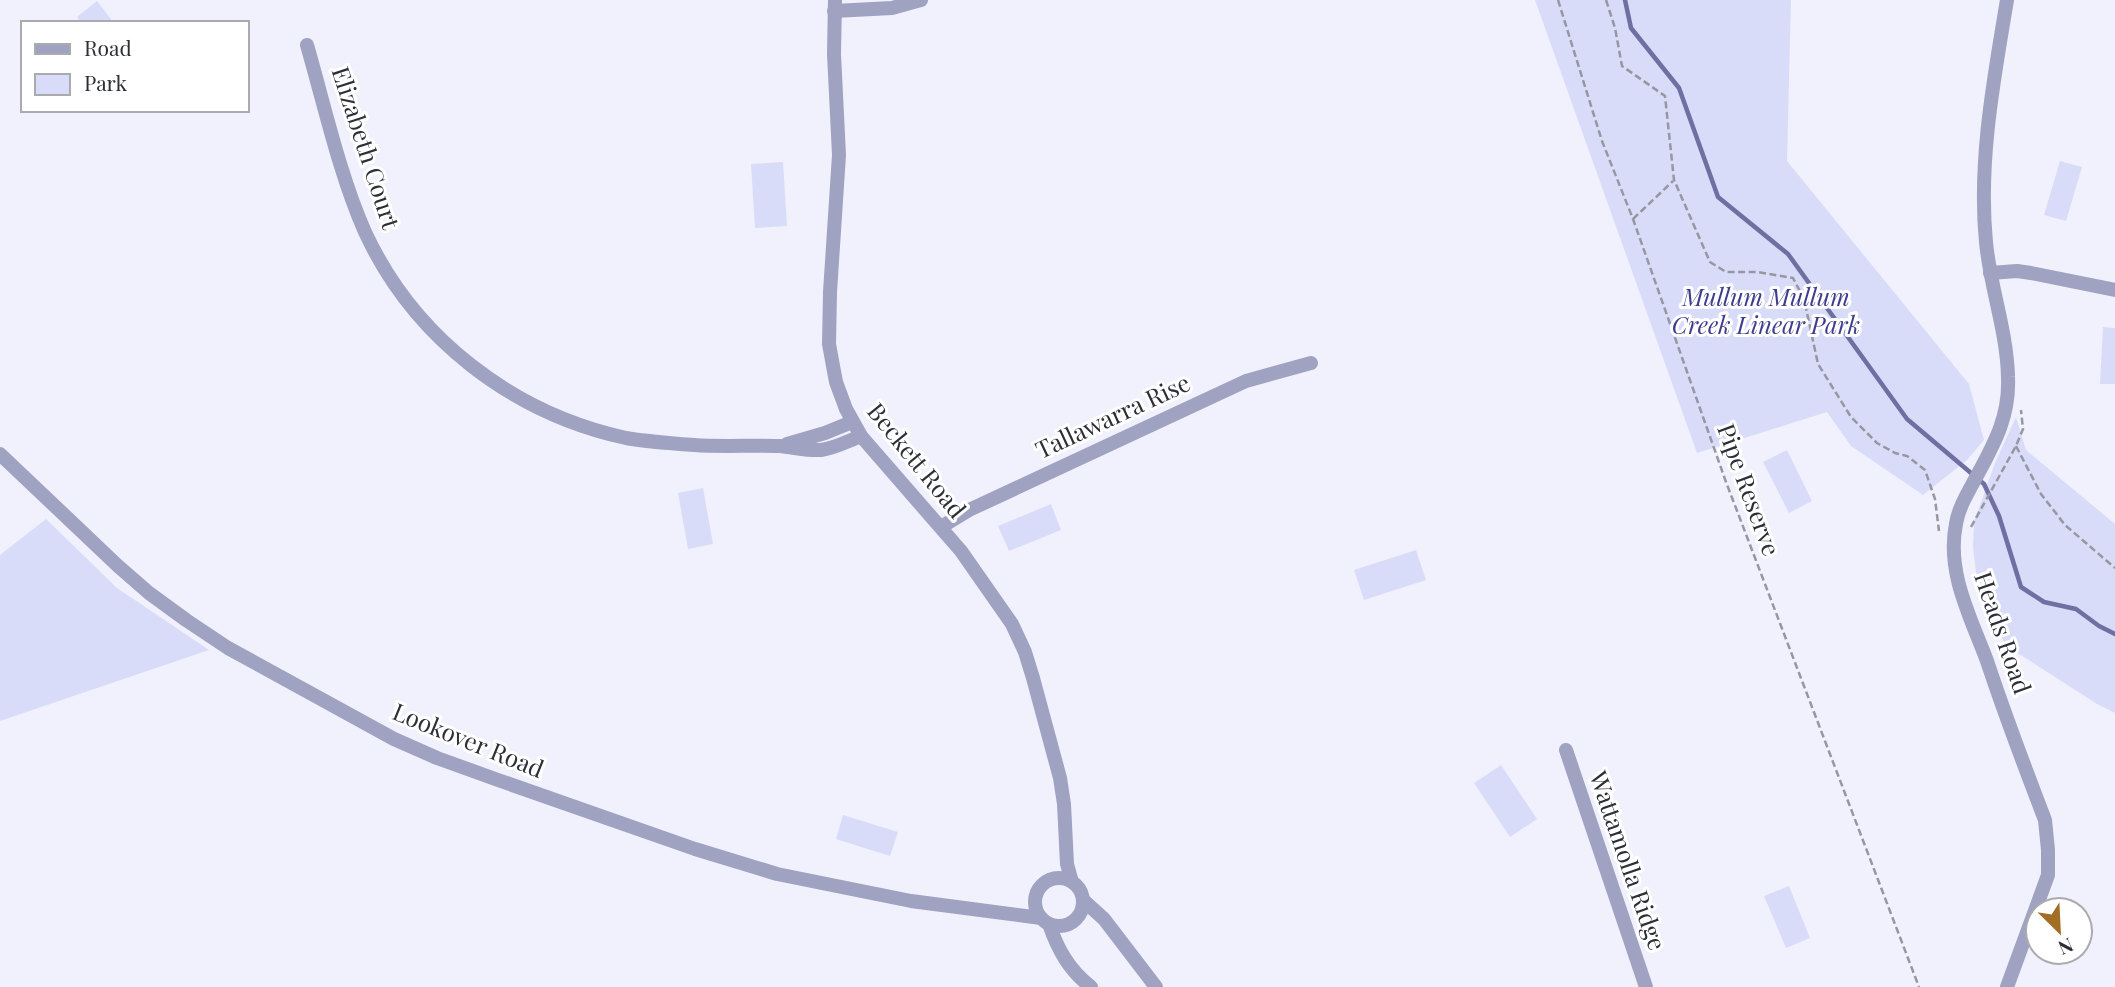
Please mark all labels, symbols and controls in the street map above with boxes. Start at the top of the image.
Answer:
legend [21,21,248,112]
text: Road [84,33,132,61]
street label: Elizabeth Court [326,62,408,233]
text: Park [84,68,128,96]
park label: Mullum Mullum Creek Linear Park [1672,280,1860,340]
street label: Tallawarra Rise [1030,365,1195,465]
street label: Beckett Road [861,395,974,524]
street label: Pipe Reserve [1711,419,1789,560]
street label: Heads Road [1968,567,2040,698]
street label: Lookover Road [389,694,549,784]
street label: Wattamolla Ridge [1583,766,1674,954]
north arrow [2024,896,2094,966]
text: N [2055,933,2078,962]

